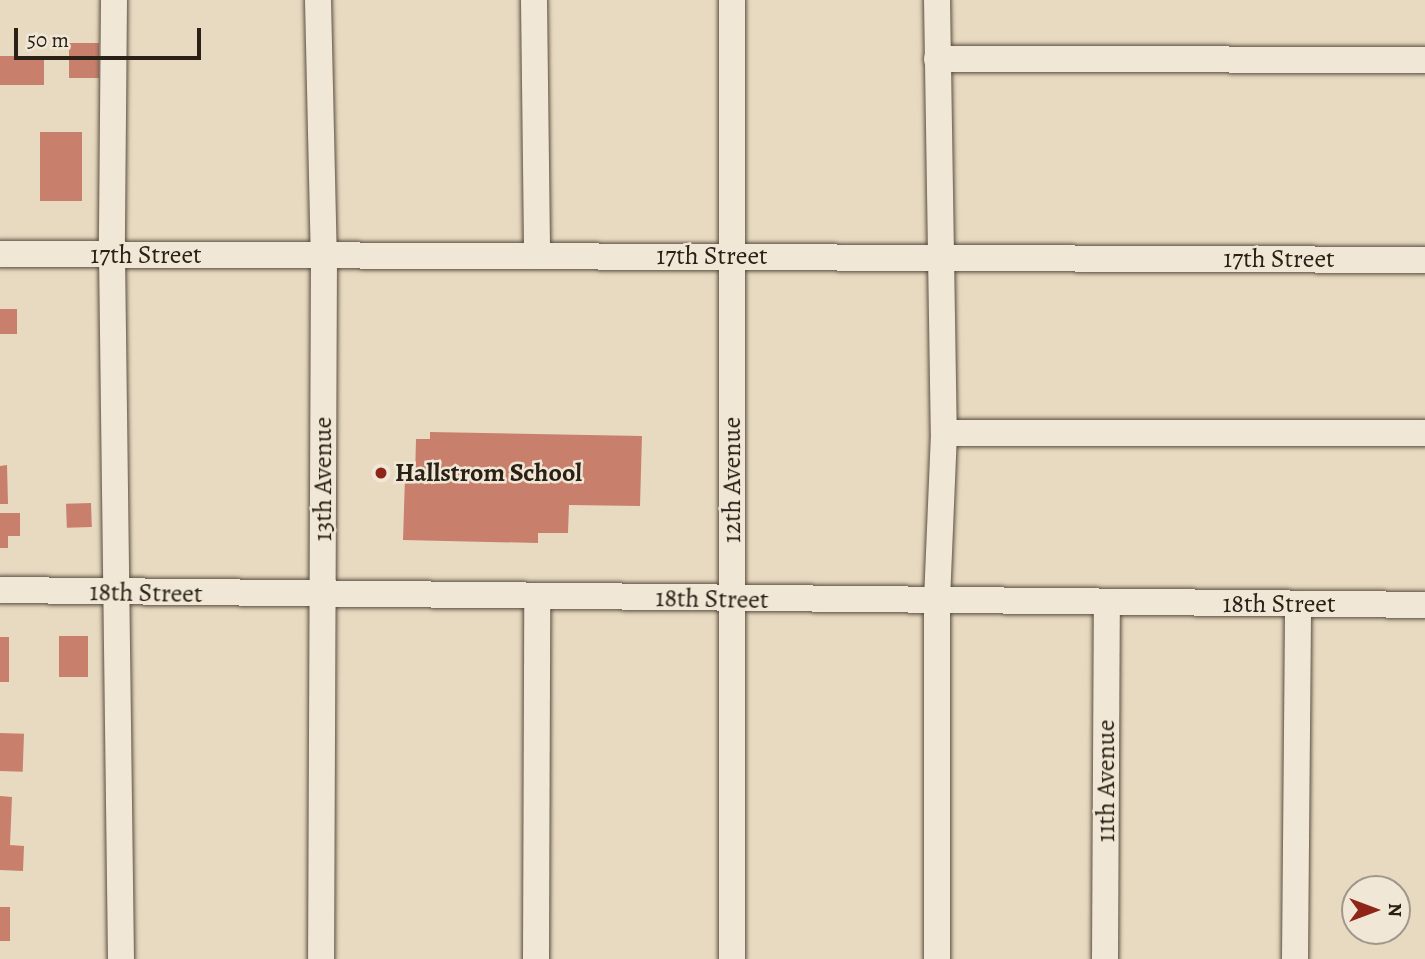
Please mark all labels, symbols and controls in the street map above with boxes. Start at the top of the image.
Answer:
scale bar [18,14,205,58]
text: 50 m [27,26,69,54]
street label: 17th Street [90,239,202,271]
street label: 17th Street [656,240,768,272]
street label: 17th Street [1223,243,1335,275]
street label: 13th Avenue [307,417,339,541]
street label: 12th Avenue [716,417,748,543]
place label: Hallstrom School [395,457,582,489]
marker: Hallstrom School [373,465,389,481]
street label: 18th Street [89,576,203,610]
street label: 18th Street [655,582,769,616]
street label: 18th Street [1222,588,1336,620]
street label: 11th Avenue [1090,720,1122,842]
north arrow [1341,875,1411,945]
text: N [1382,903,1408,917]

